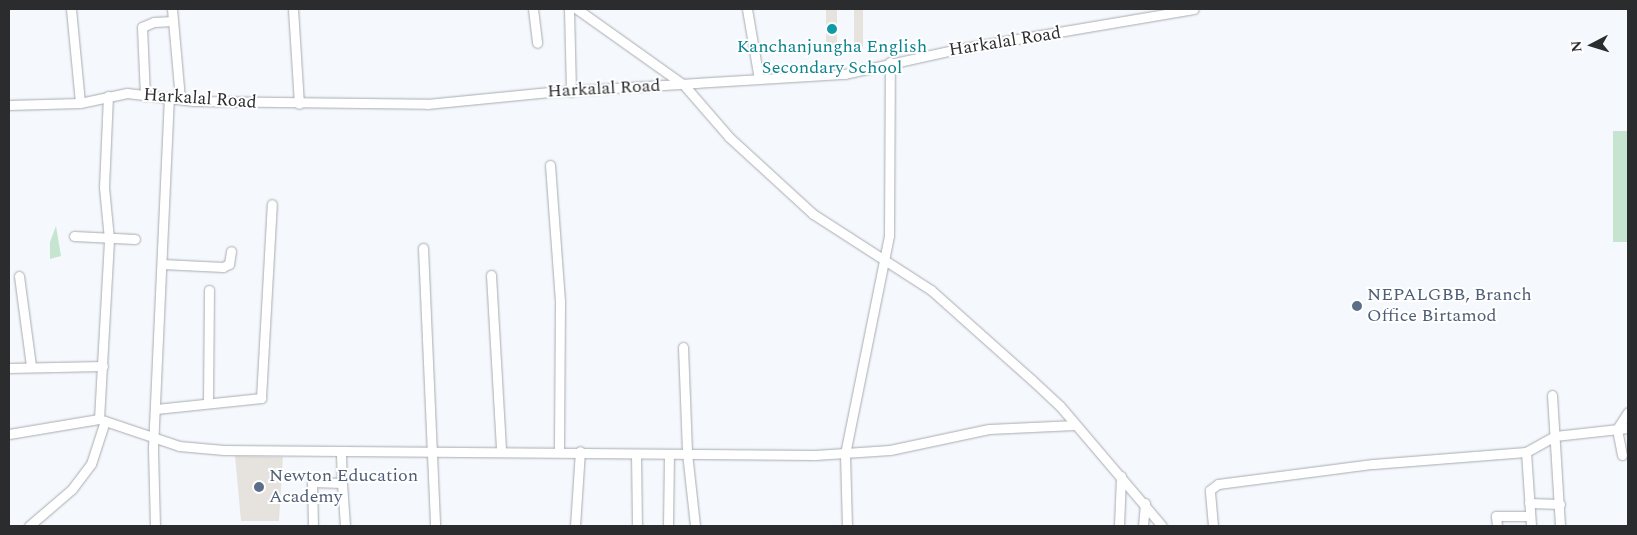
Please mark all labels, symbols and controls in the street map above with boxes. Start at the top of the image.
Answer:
north arrow [1567,20,1617,70]
street label: Harkalal Road [947,22,1063,62]
marker: Kanchanjungha English Secondary School [826,23,838,35]
place label: Kanchanjungha English Secondary School [737,37,927,80]
text: N [1566,40,1588,53]
street label: Harkalal Road [547,75,661,103]
street label: Harkalal Road [143,84,257,114]
place label: NEPALGBB, Branch Office Birtamod [1367,285,1532,328]
marker: NEPALGBB, Branch Office Birtamod [1351,300,1363,312]
place label: Newton Education Academy [269,466,418,508]
marker: Newton Education Academy [253,481,265,493]

